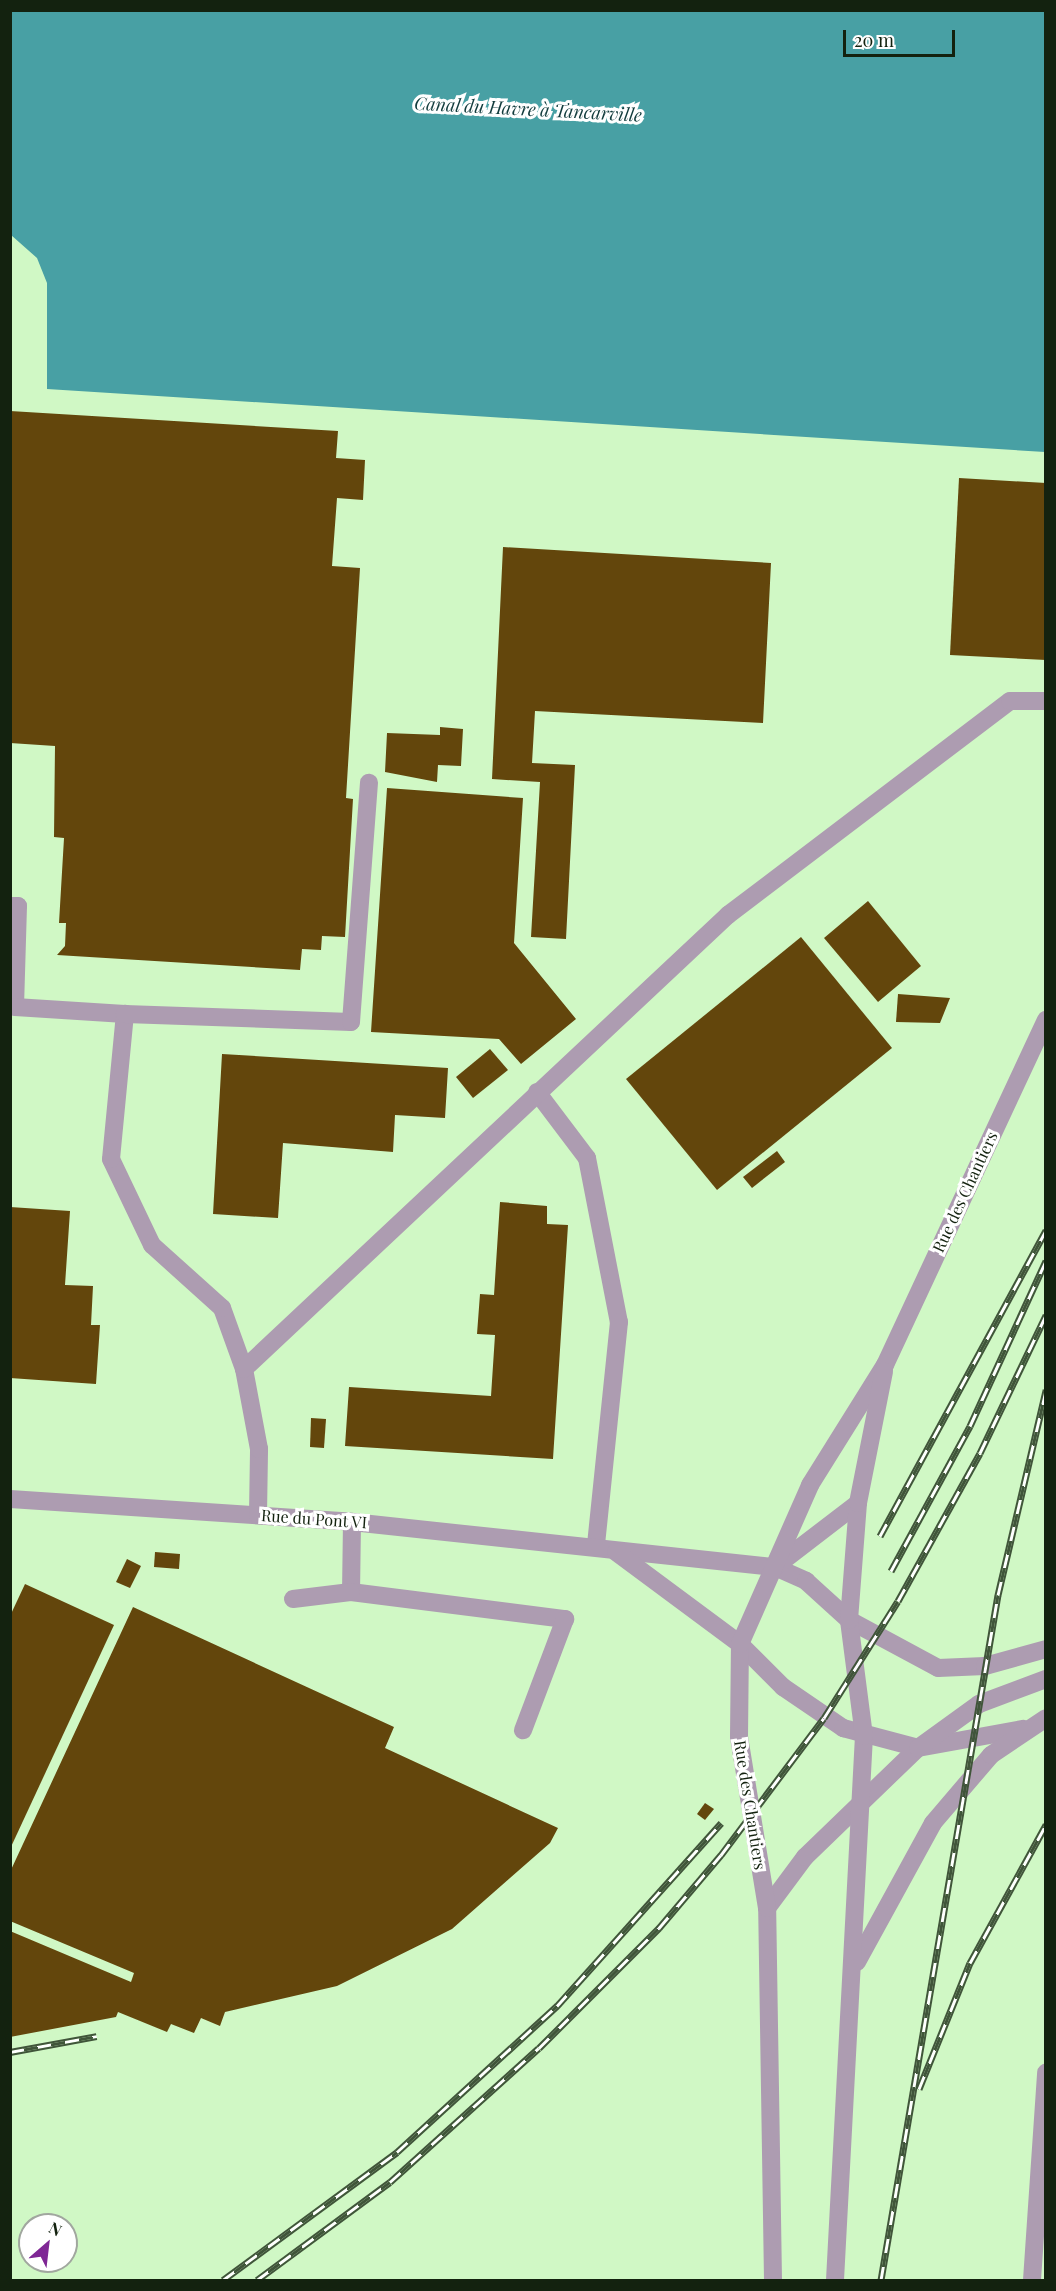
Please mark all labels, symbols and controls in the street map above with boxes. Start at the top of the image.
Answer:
scale bar [846,18,958,56]
text: 20 m [854,28,894,52]
water label: Canal du Havre à Tancarville [413,92,643,126]
street label: Rue des Chantiers [929,1129,1001,1255]
street label: Rue du Pont VI [260,1506,368,1532]
street label: Rue des Chantiers [730,1739,770,1871]
north arrow [18,2213,78,2273]
text: N [46,2216,66,2240]

